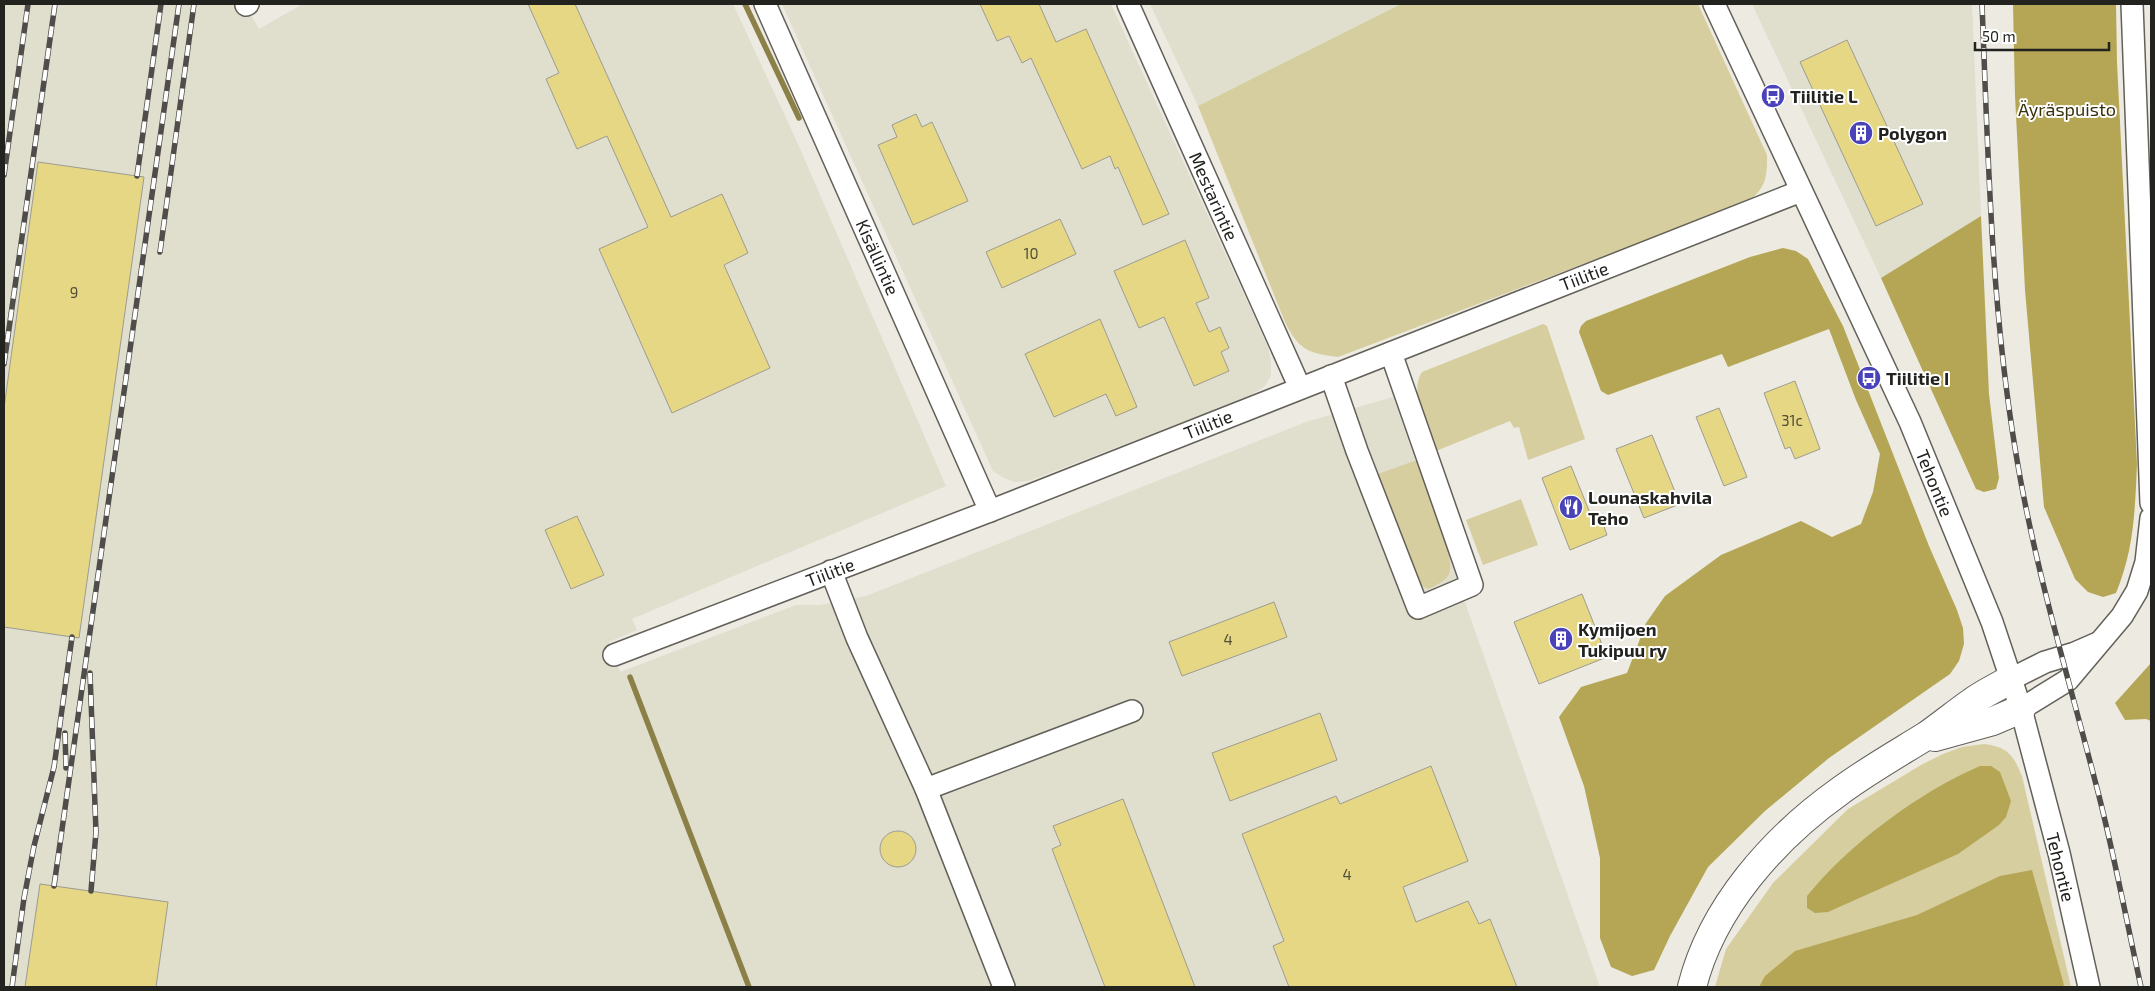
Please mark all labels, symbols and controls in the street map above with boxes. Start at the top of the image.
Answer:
scale bar [1975,20,2109,52]
text: 50 m [1982,27,2016,45]
bus stop icon: Tiilitie L [1760,83,1786,109]
place label: Tiilitie L [1790,85,1858,107]
park label: Äyräspuisto [2018,98,2116,120]
building icon: Polygon [1848,120,1874,146]
place label: Polygon [1878,122,1947,144]
street label: Mestarintie [1185,148,1243,244]
street label: Kisällintie [852,216,904,298]
house number: 10 [1023,244,1039,262]
street label: Tiilitie [1557,257,1611,295]
house number: 9 [70,283,78,301]
bus stop icon: Tiilitie I [1856,365,1882,391]
place label: Tiilitie I [1886,367,1949,389]
street label: Tiilitie [1181,404,1235,444]
house number: 31c [1781,411,1803,429]
street label: Tehontie [1912,446,1958,520]
place label: Lounaskahvila Teho [1588,486,1712,529]
restaurant icon: Lounaskahvila Teho [1558,494,1584,520]
street label: Tiilitie [803,553,857,591]
place label: Kymijoen Tukipuu ry [1578,618,1668,661]
building icon: Kymijoen Tukipuu ry [1548,626,1574,652]
house number: 4 [1223,630,1233,648]
street label: Tehontie [2042,830,2080,904]
house number: 4 [1342,865,1352,883]

